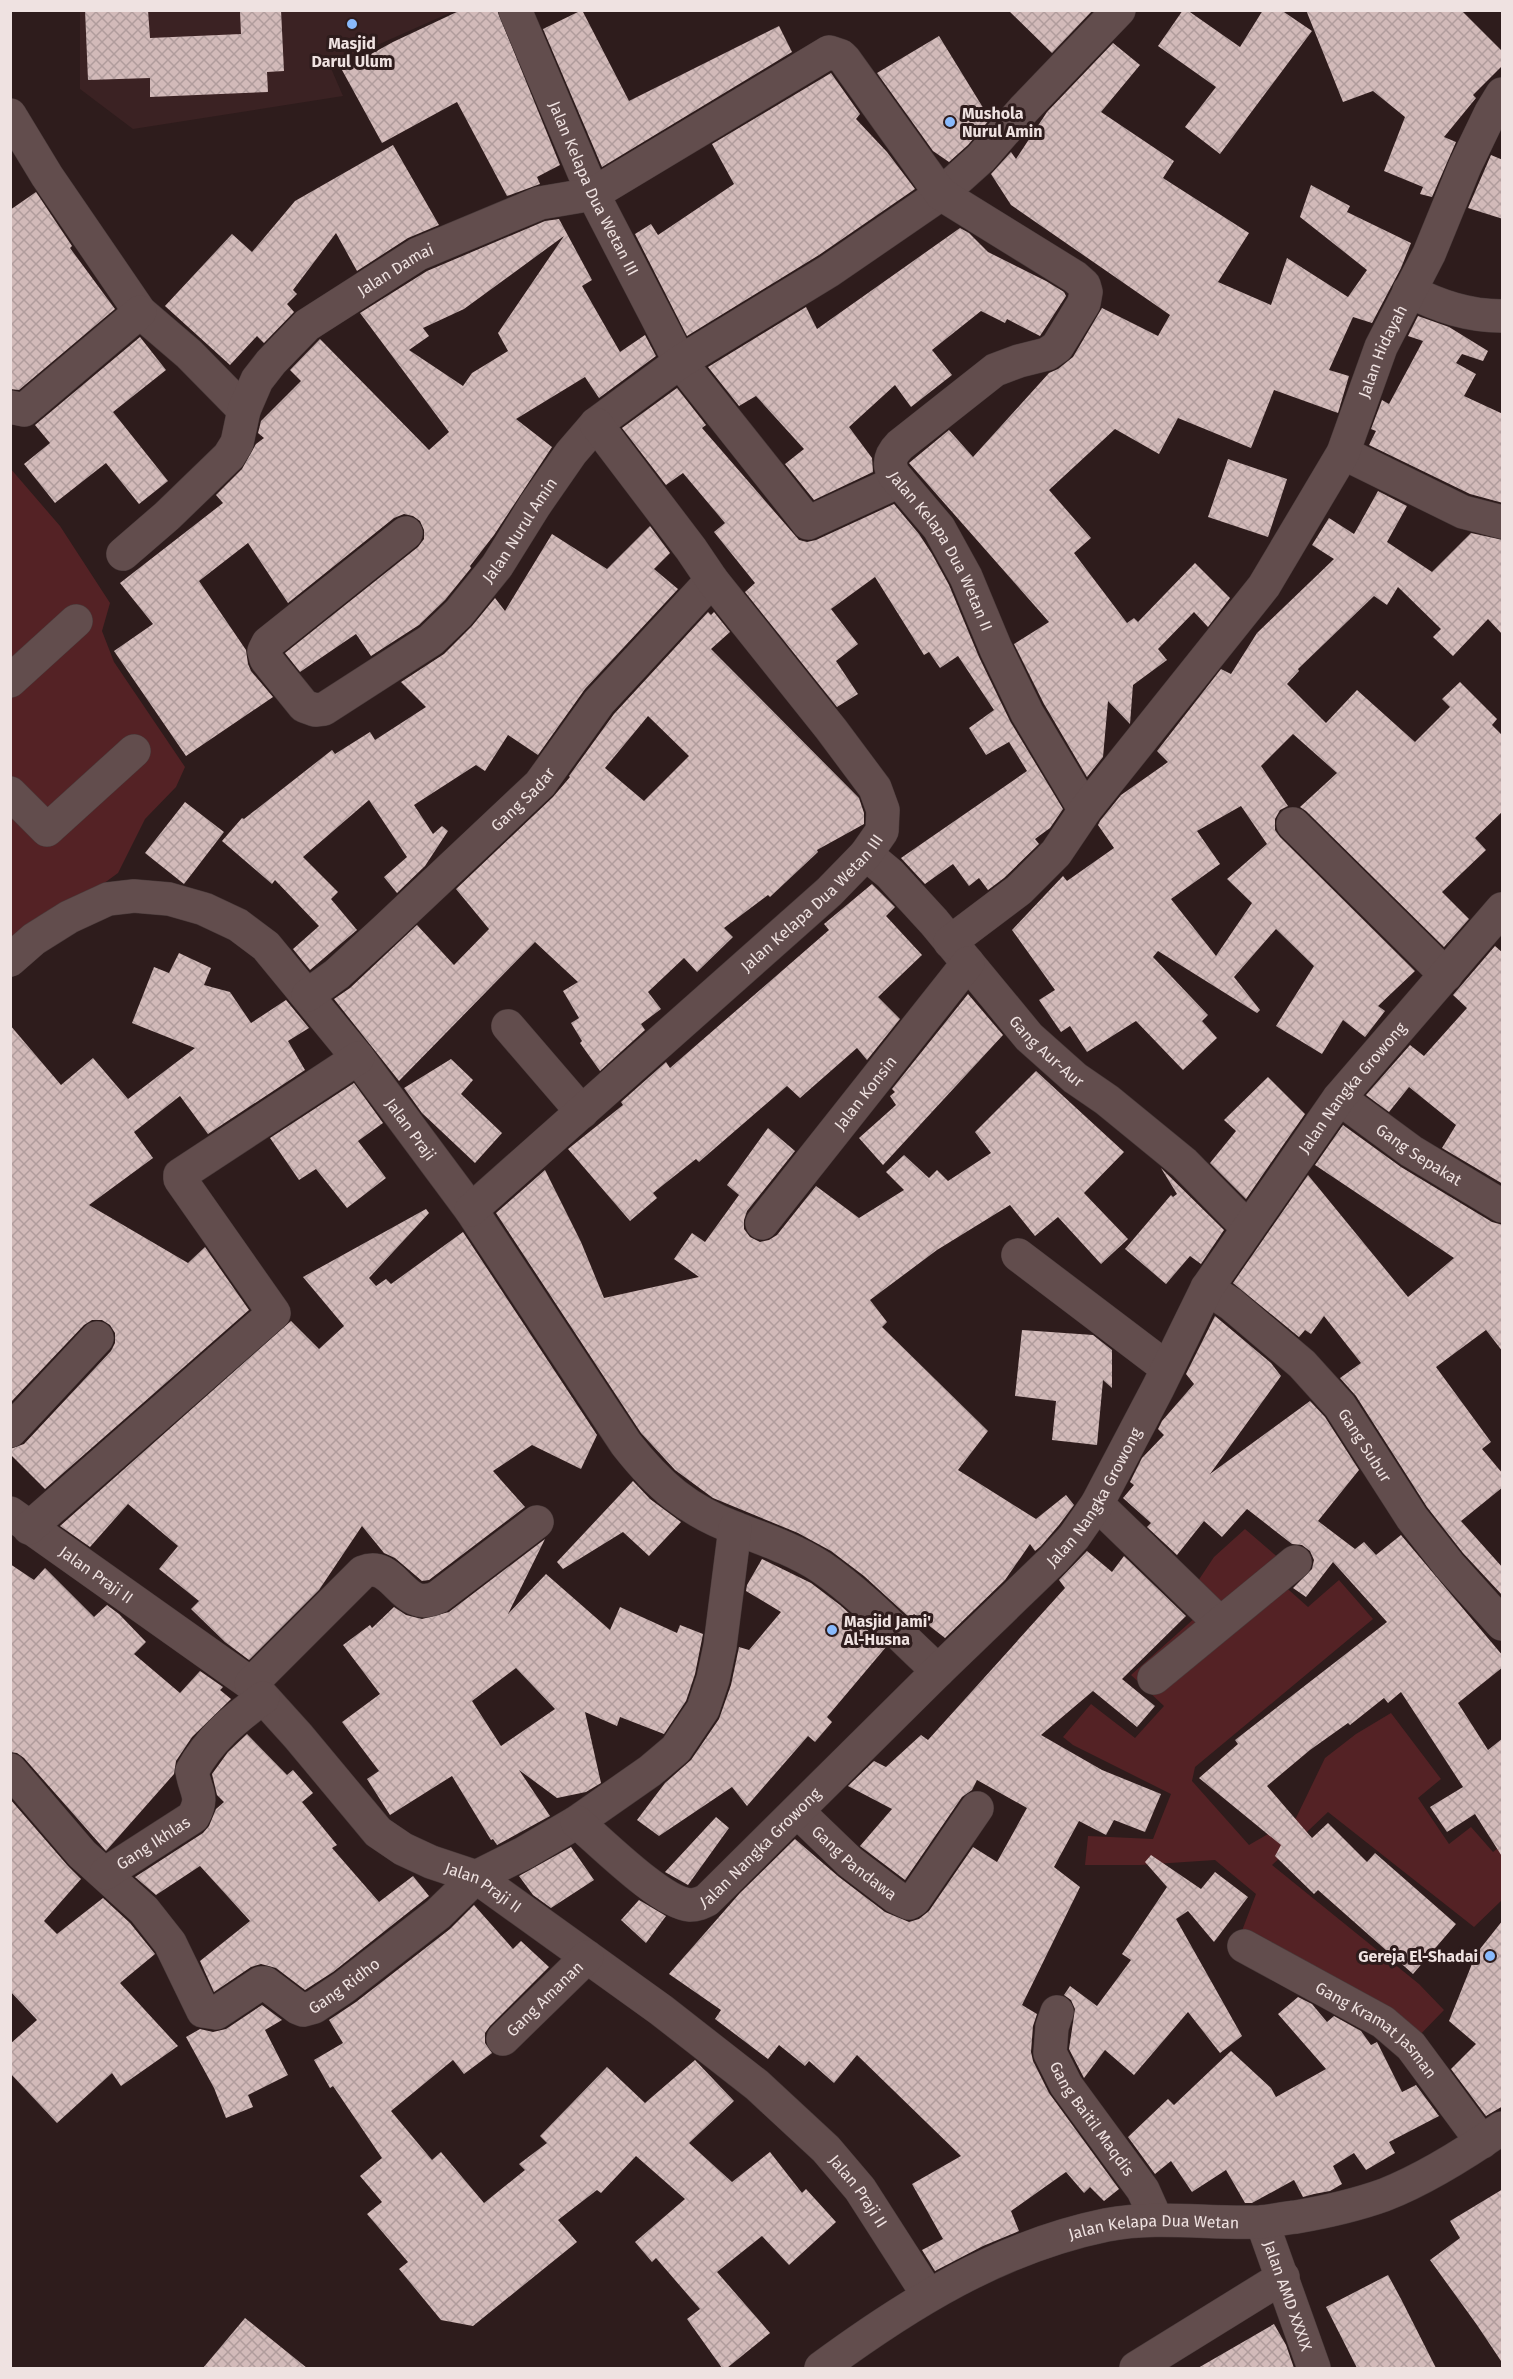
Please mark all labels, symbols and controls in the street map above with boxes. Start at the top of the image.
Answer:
marker: Masjid Darul Ulum [345,17,359,31]
place label: Masjid Darul Ulum [312,34,392,71]
street label: Jalan Kelapa Dua Wetan III [545,98,643,279]
place label: Mushola Nurul Amin [962,104,1043,141]
marker: Mushola Nurul Amin [943,115,957,129]
street label: Jalan Damai [354,240,436,300]
street label: Jalan Hidayah [1355,302,1411,401]
street label: Jalan Kelapa Dua Wetan II [884,468,996,634]
street label: Jalan Nurul Amin [478,474,561,587]
street label: Gang Sadar [487,763,559,835]
street label: Jalan Kelapa Dua Wetan III [737,830,887,976]
street label: Gang Aur-Aur [1005,1012,1088,1092]
street label: Jalan Nangka Growong [1295,1018,1411,1157]
street label: Jalan Konsin [830,1052,901,1134]
street label: Jalan Praji [381,1095,440,1164]
street label: Gang Sepakat [1372,1120,1465,1190]
street label: Gang Subur [1334,1405,1396,1487]
street label: Jalan Nangka Growong [1043,1424,1146,1571]
street label: Jalan Praji II [55,1542,137,1607]
place label: Masjid Jami' Al-Husna [843,1612,931,1649]
marker: Masjid Jami' Al-Husna [825,1623,839,1637]
street label: Jalan Nangka Growong [697,1784,825,1912]
street label: Gang Ikhlas [113,1812,194,1874]
street label: Gang Pandawa [808,1822,901,1904]
street label: Jalan Praji II [442,1858,525,1917]
place label: Gereja El-Shadai [1358,1947,1478,1966]
marker: Gereja El-Shadai [1483,1949,1497,1963]
street label: Gang Ridho [305,1954,384,2018]
street label: Gang Amanan [502,1957,587,2041]
street label: Gang Kramat Jasman [1312,1978,1441,2082]
street label: Gang Baitil Maqdis [1046,2058,1138,2180]
street label: Jalan Praji II [825,2151,891,2231]
street label: Jalan Kelapa Dua Wetan [1066,2211,1239,2244]
street label: Jalan AMD XXXIX [1259,2238,1316,2354]

